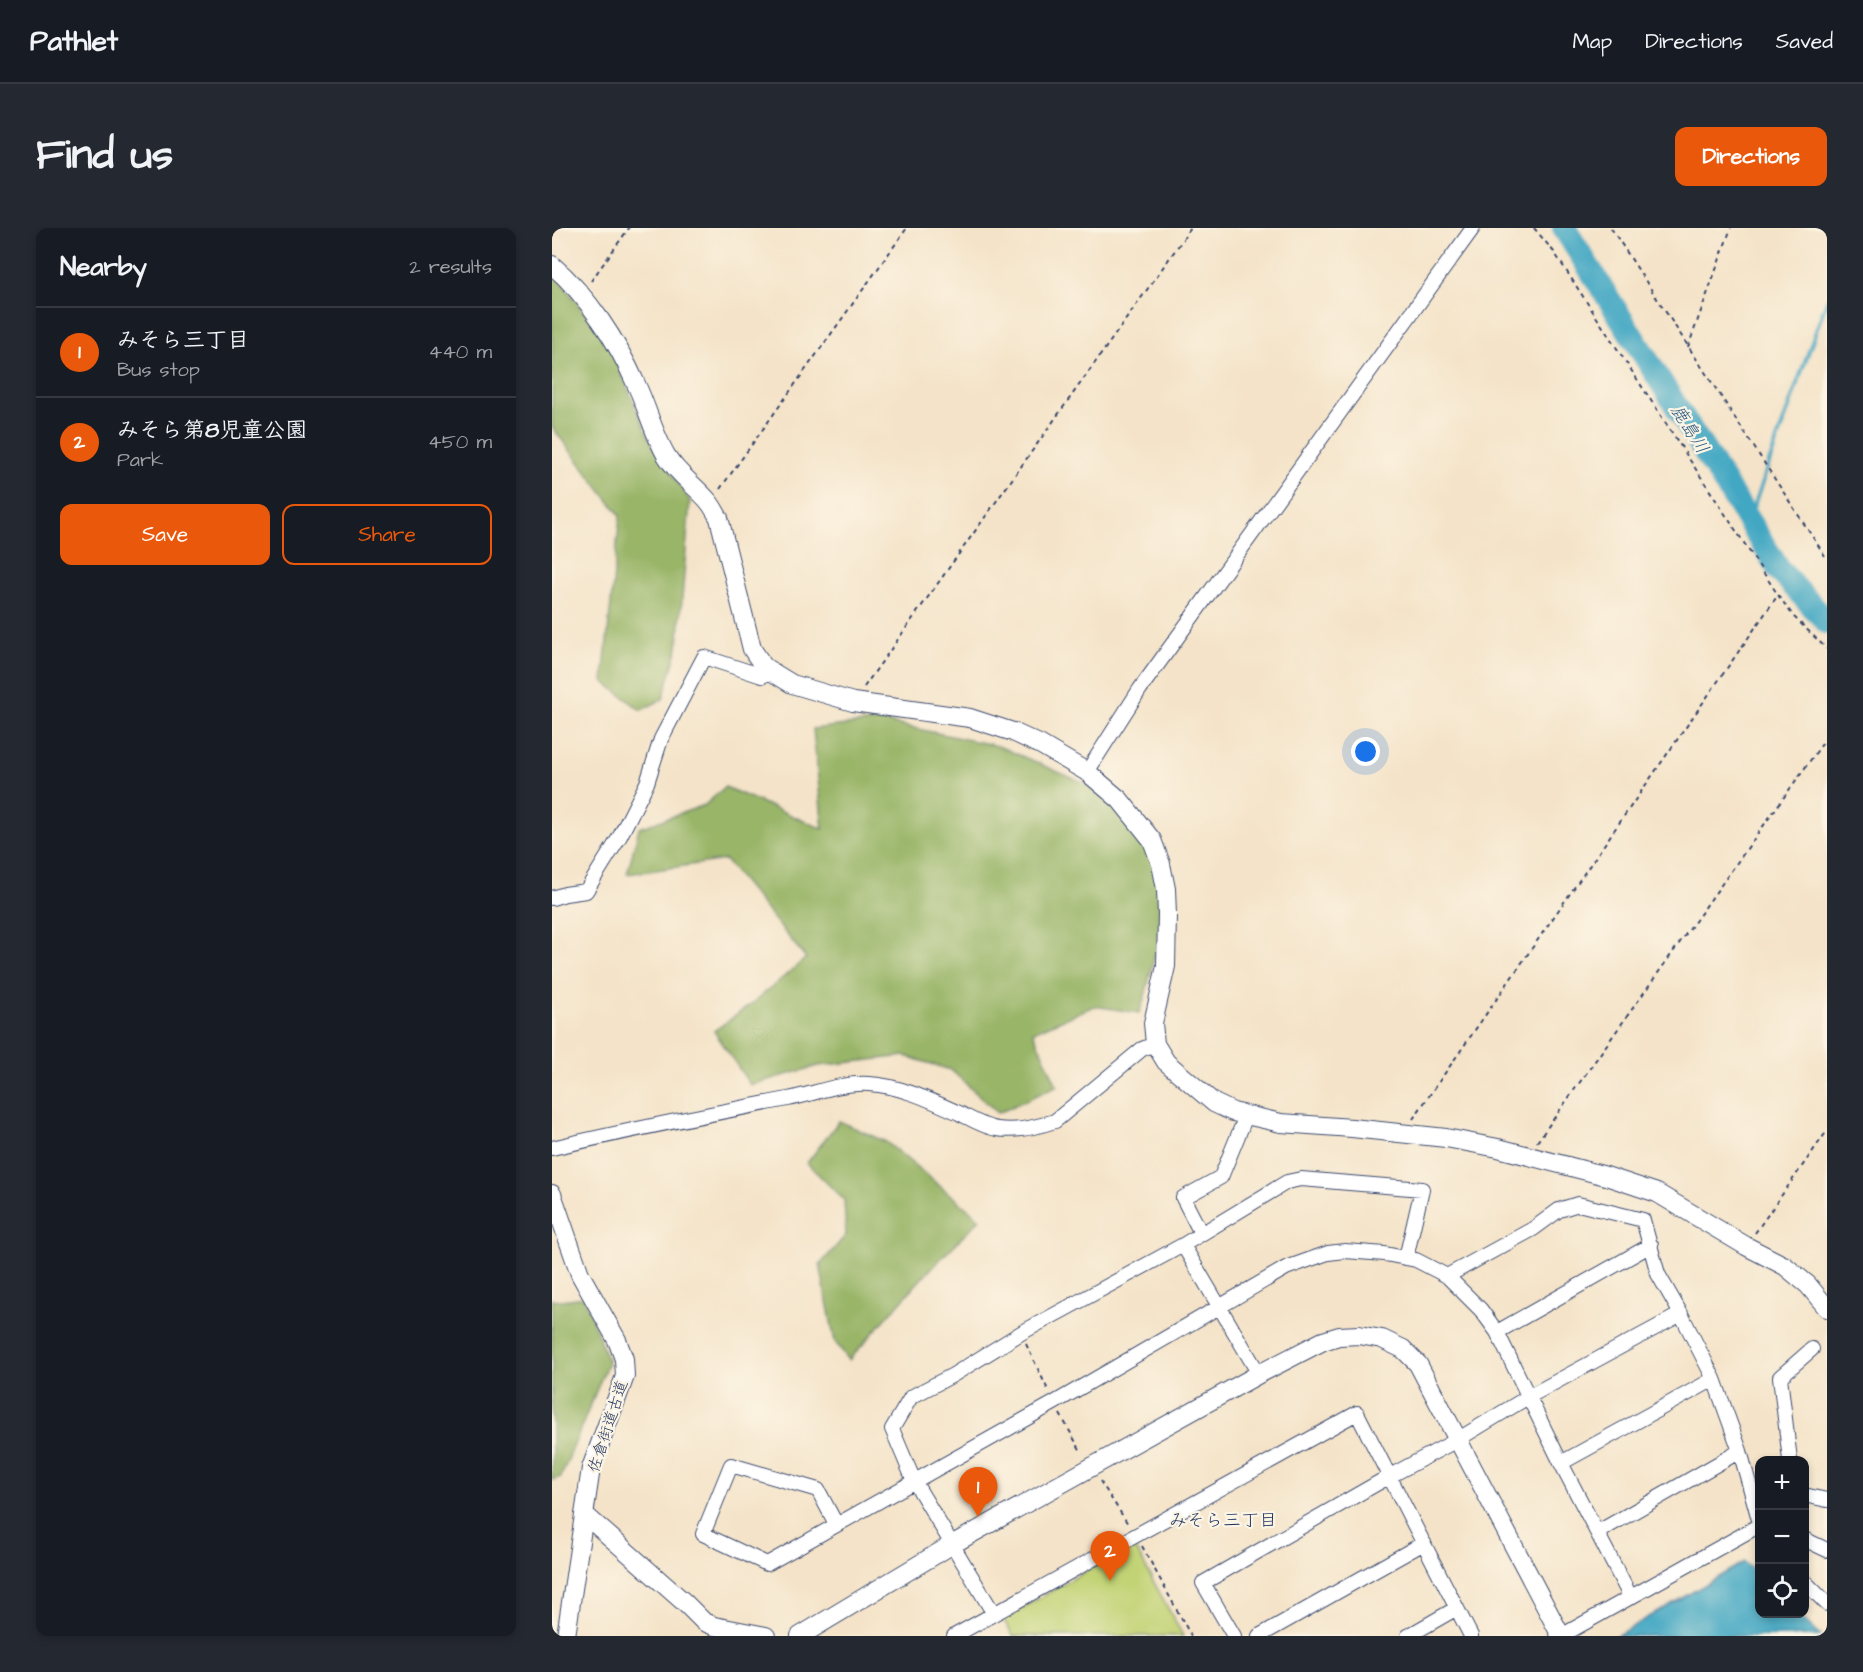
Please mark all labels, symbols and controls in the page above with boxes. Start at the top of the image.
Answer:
text: Pathlet [30,22,118,61]
text: Map [1572,27,1612,56]
text: Directions [1645,27,1743,56]
text: Saved [1776,27,1833,56]
text: Find us [36,127,173,185]
button: Directions [1675,127,1827,186]
text: Nearby [60,249,147,285]
text: 2 results [409,253,492,281]
text: みそら三丁目 [117,325,249,356]
text: 1 [78,338,81,366]
text: 440 m [429,338,492,366]
text: Bus stop [117,356,200,384]
water label: 鹿島川 [1665,400,1714,459]
text: みそら第8児童公園 [117,415,307,446]
text: 2 [74,428,85,456]
text: 450 m [428,428,492,456]
text: Park [117,446,163,474]
button: Save [60,504,270,565]
button: Share [282,504,492,565]
your location [1351,737,1380,766]
street label: 佐倉街道古道 [583,1377,633,1475]
map controls [1755,1456,1809,1618]
button: + [1755,1456,1809,1510]
pin: 1 [958,1468,998,1517]
district label: みそら三丁目 [1169,1508,1277,1533]
button: − [1755,1510,1809,1564]
pin: 2 [1090,1532,1130,1581]
button: locate [1755,1564,1809,1618]

